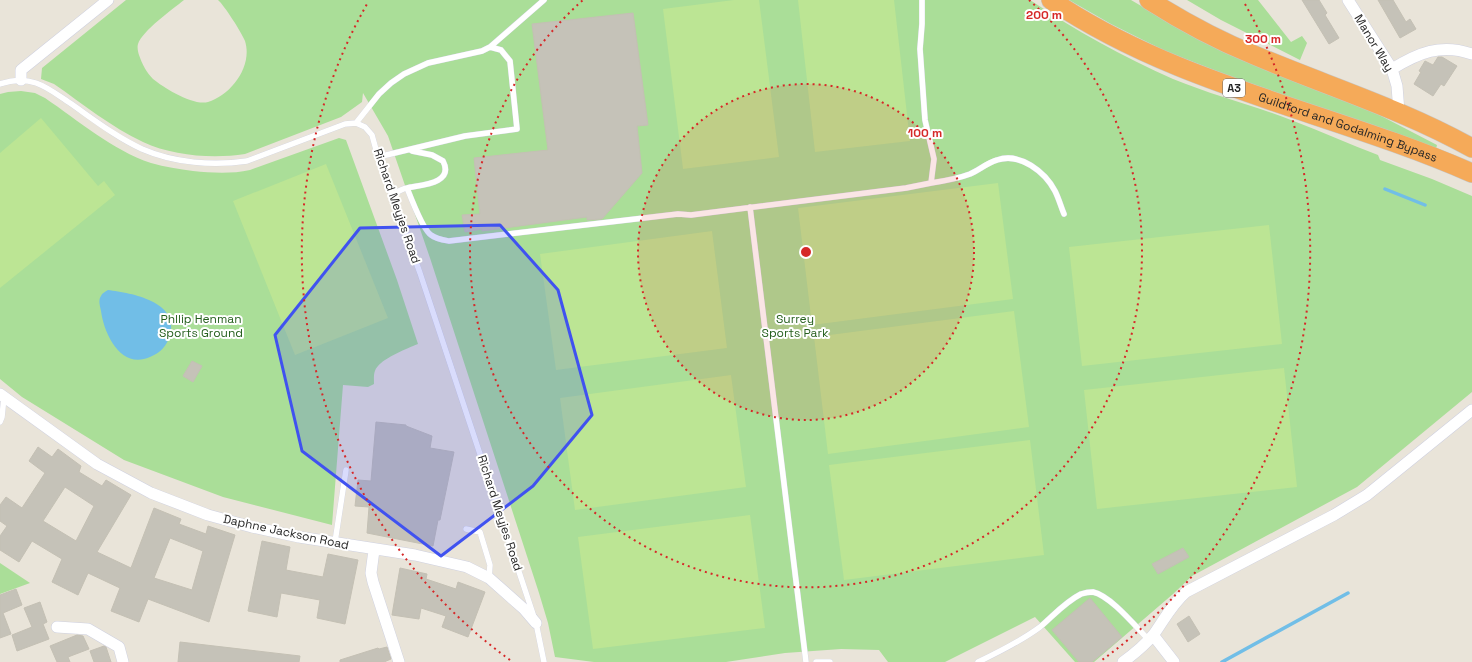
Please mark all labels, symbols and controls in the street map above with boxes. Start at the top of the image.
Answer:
text: 200 m [1026,7,1062,23]
street label: Manor Way [1351,11,1397,75]
text: 300 m [1245,31,1281,47]
road number: A3 [1223,79,1245,97]
street label: Guildford and Godalming Bypass [1256,89,1440,166]
text: 100 m [908,125,942,141]
street label: Richard Meyjes Road [370,146,424,266]
centre of rings [799,245,813,259]
park label: Phllip Henman Sports Ground [159,311,243,341]
park label: Surrey Sports Park [762,311,829,341]
street label: Richard Meyjes Road [474,453,526,573]
street label: Daphne Jackson Road [222,511,350,553]

